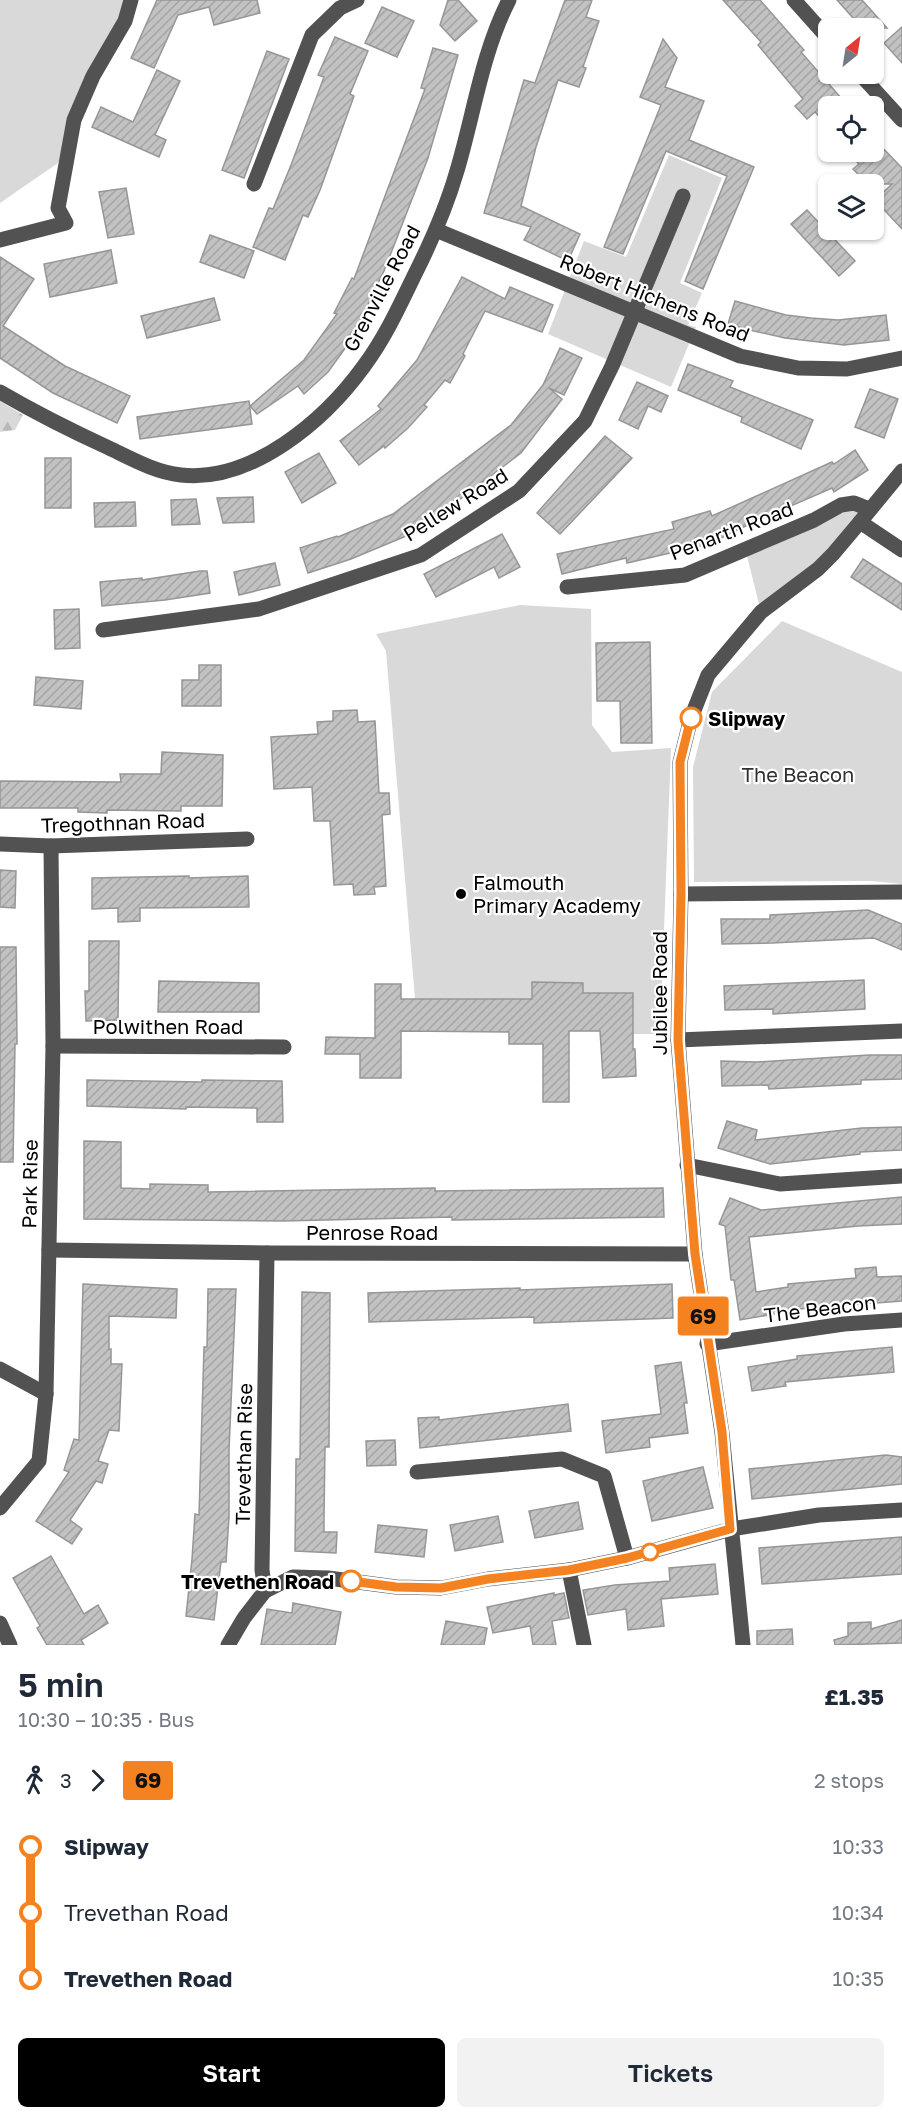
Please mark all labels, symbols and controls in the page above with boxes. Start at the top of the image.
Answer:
north arrow [818,18,884,84]
map controls [818,18,884,240]
button: locate [818,96,884,162]
button: layers [818,174,884,240]
street label: Grenville Road [338,221,424,355]
street label: Robert Hichens Road [557,248,753,346]
street label: Pellew Road [398,462,512,546]
street label: Penarth Road [666,495,796,565]
place label: Slipway [708,706,785,730]
marker: Slipway [680,707,702,729]
park label: The Beacon [742,762,854,786]
street label: Tregothnan Road [40,807,206,837]
place label: Falmouth Primary Academy [473,870,641,917]
marker: Falmouth Primary Academy [454,887,468,901]
street label: Jubilee Road [647,931,671,1055]
street label: Polwithen Road [93,1014,243,1038]
street label: Park Rise [16,1139,42,1229]
street label: Penrose Road [306,1220,438,1244]
street label: The Beacon [763,1289,877,1327]
line badge: 69 [676,1296,730,1336]
text: 69 [690,1303,716,1329]
street label: Trevethan Rise [230,1383,256,1525]
unlabelled marker [641,1543,659,1561]
place label: Trevethen Road [181,1569,334,1593]
marker: Trevethen Road [340,1570,362,1592]
text: 5 min [18,1665,104,1704]
text: £1.35 [824,1683,884,1710]
text: 10:30 – 10:35 · Bus [18,1707,194,1731]
icon: walk [18,1764,51,1797]
icon: forward [81,1764,114,1797]
text: 69 [135,1767,161,1793]
text: 3 [60,1768,72,1792]
text: 2 stops [814,1768,884,1792]
text: Slipway [64,1833,149,1860]
text: 10:33 [833,1834,884,1858]
text: Trevethan Road [64,1899,229,1926]
text: 10:34 [832,1900,884,1924]
text: Trevethen Road [64,1965,232,1992]
text: 10:35 [833,1966,884,1990]
button: Start [18,2038,445,2107]
button: Tickets [457,2038,884,2107]

